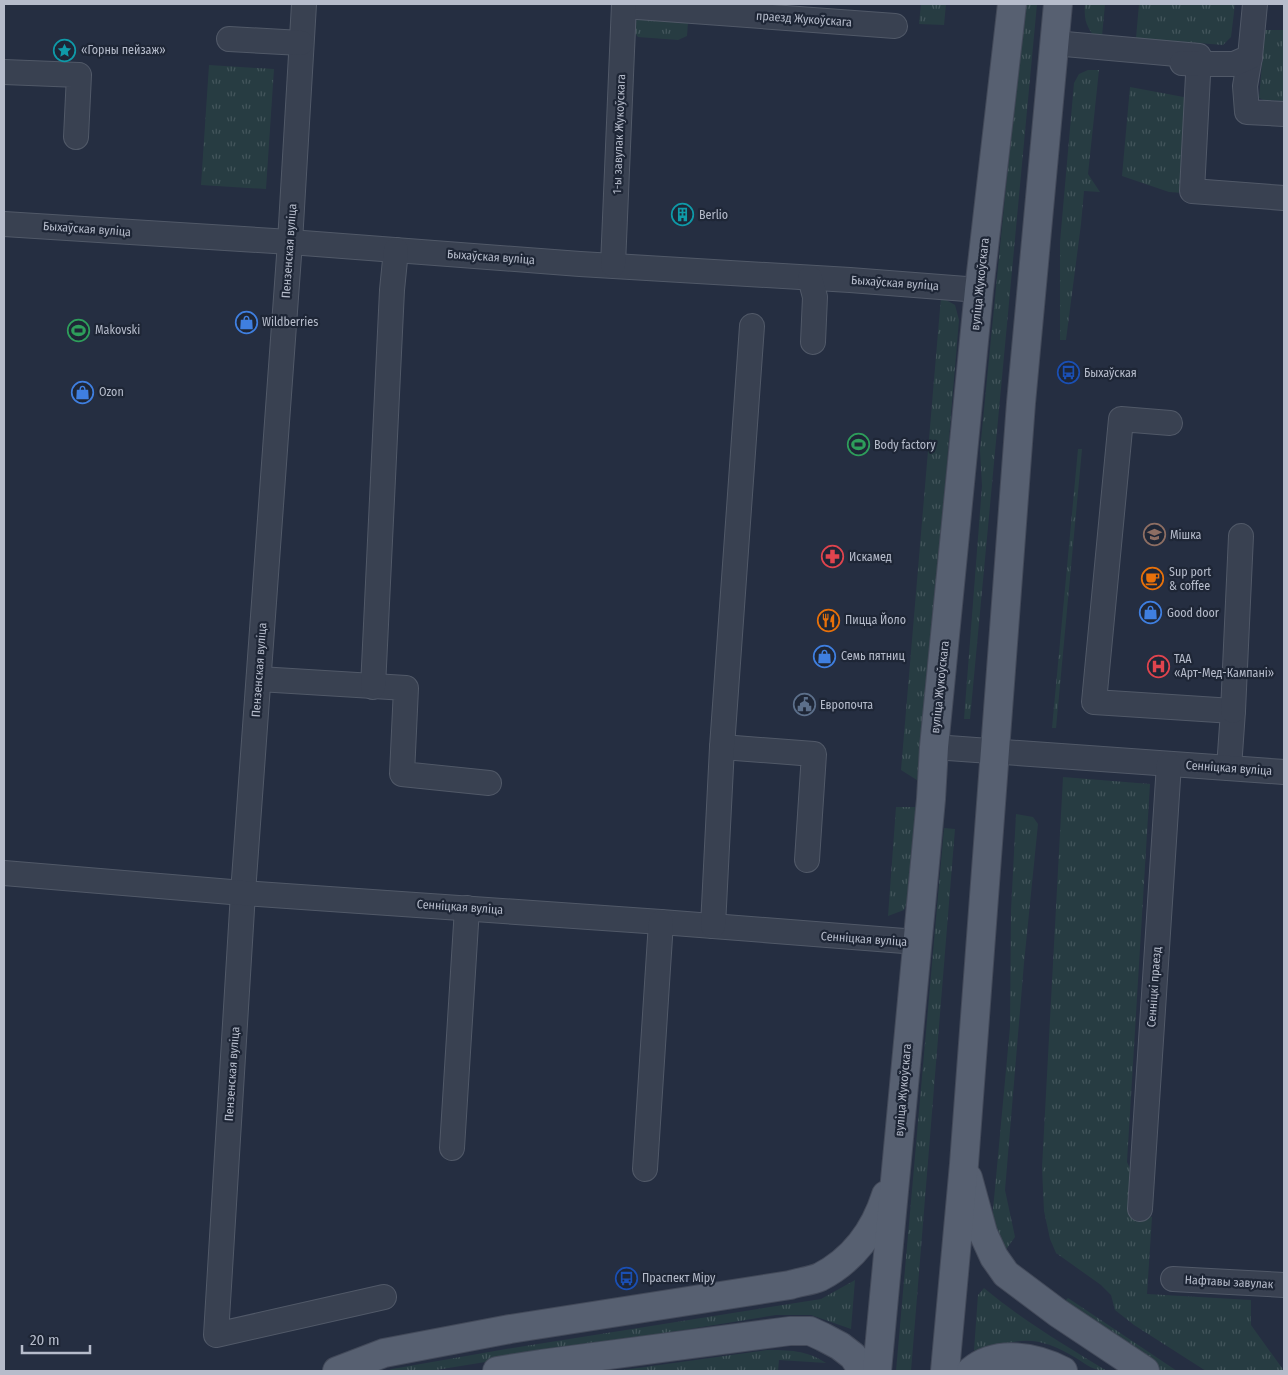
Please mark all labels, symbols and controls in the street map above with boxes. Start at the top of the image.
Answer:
street label: праезд Жукоўскага [756,9,853,29]
place icon: «Горны пейзаж» [53,38,77,62]
place label: «Горны пейзаж» [81,43,166,57]
street label: 1-ы завулак Жукоўскага [610,73,628,194]
street label: Пензенская вуліца [279,203,299,299]
building icon: Berlio [671,203,695,227]
place label: Berlio [699,208,728,222]
street label: Быхаўская вуліца [43,219,132,239]
street label: вуліца Жукоўскага [968,237,992,331]
street label: Быхаўская вуліца [447,247,536,267]
street label: Быхаўская вуліца [851,273,940,293]
shop icon: Wildberries [234,310,258,334]
place label: Wildberries [262,315,318,329]
sports icon: Makovski [67,318,91,342]
place label: Makovski [95,323,140,337]
bus stop icon: Быхаўская [1056,361,1080,385]
place label: Быхаўская [1084,366,1137,380]
shop icon: Ozon [71,380,95,404]
place label: Ozon [99,385,124,399]
sports icon: Body factory [846,433,870,457]
place label: Body factory [874,438,936,452]
school or university icon: Мішка [1142,523,1166,547]
place label: Мішка [1170,528,1202,542]
pharmacy icon: Искамед [821,545,845,569]
place label: Искамед [849,550,892,564]
place label: Sup port & coffee [1169,565,1211,593]
cafe icon: Sup port & coffee [1141,567,1165,591]
shop icon: Good door [1139,601,1163,625]
place label: Good door [1167,606,1220,620]
restaurant icon: Пицца Йоло [817,608,841,632]
place label: Пицца Йоло [845,612,906,627]
street label: Пензенская вуліца [249,622,269,718]
street label: вуліца Жукоўскага [928,640,952,734]
shop icon: Семь пятниц [813,644,837,668]
place label: Семь пятниц [841,649,905,663]
place label: ТАА «Арт-Мед-Кампані» [1174,652,1274,680]
hospital icon: ТАА «Арт-Мед-Кампані» [1146,654,1170,678]
public building icon: Европочта [792,693,816,717]
place label: Европочта [820,698,873,712]
street label: Сенніцкая вуліца [1185,758,1273,778]
street label: Сенніцкая вуліца [416,897,504,917]
street label: Сенніцкая вуліца [820,929,908,949]
street label: Сенніцкі праезд [1144,946,1164,1028]
street label: Пензенская вуліца [222,1026,242,1122]
street label: вуліца Жукоўскага [892,1043,914,1137]
bus stop icon: Праспект Міру [614,1266,638,1290]
place label: Праспект Міру [642,1271,716,1285]
street label: Нафтавы завулак [1184,1273,1274,1291]
scale bar [22,1322,90,1354]
text: 20 m [30,1331,60,1349]

